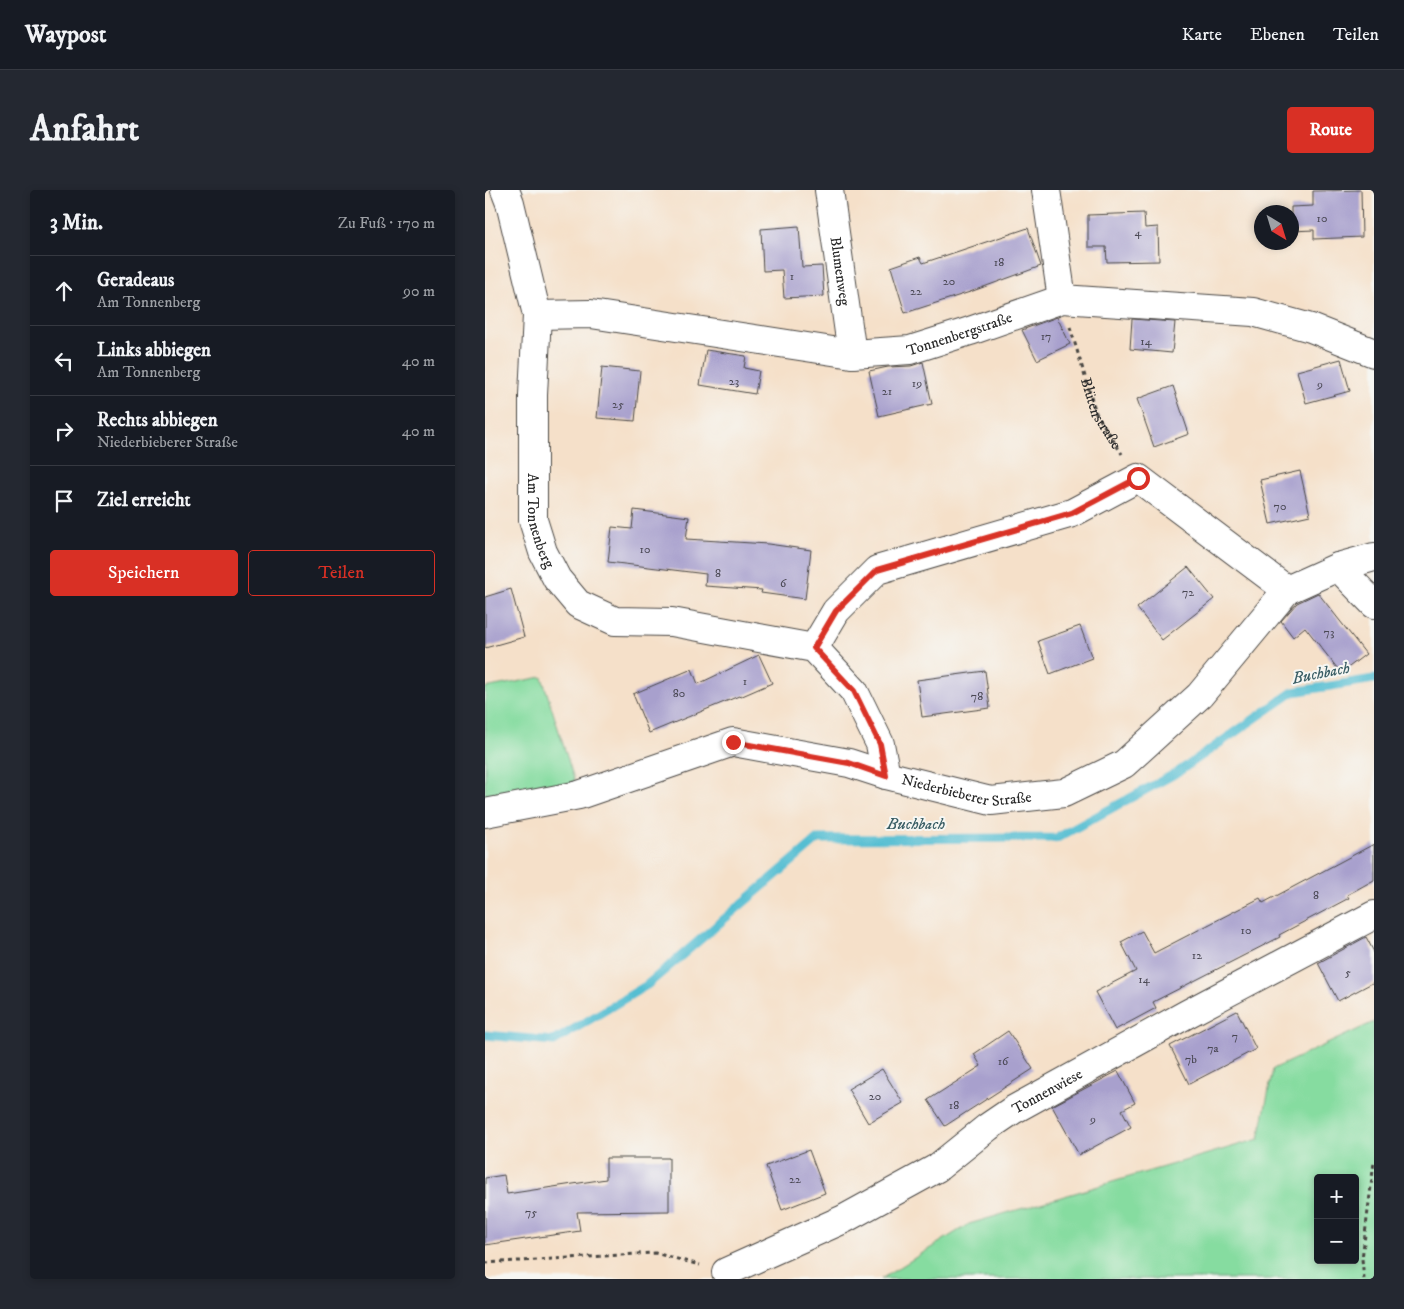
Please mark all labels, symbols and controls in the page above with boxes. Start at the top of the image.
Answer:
text: Waypost [25,20,106,50]
text: Karte [1182,24,1222,46]
text: Ebenen [1250,24,1305,46]
text: Teilen [1333,24,1379,46]
button: Route [1287,107,1374,153]
text: Anfahrt [30,108,139,152]
north arrow [1254,205,1299,250]
text: 3 Min. [50,210,103,236]
house number: 10 [1317,211,1327,226]
text: Zu Fuß · 170 m [338,213,435,233]
house number: 4 [1135,225,1143,240]
street label: Blumenweg [826,235,855,308]
house number: 18 [994,255,1004,270]
text: Geradeaus [97,269,174,292]
house number: 1 [790,269,794,284]
house number: 20 [943,274,955,289]
icon: ahead [50,277,78,305]
text: 90 m [403,281,435,301]
house number: 22 [910,284,922,299]
text: Am Tonnenberg [97,292,200,312]
street label: Tonnenbergstraße [904,308,1015,360]
house number: 17 [1041,329,1051,344]
house number: 14 [1140,334,1153,349]
text: Links abbiegen [97,339,211,362]
icon: left [50,347,78,375]
text: 40 m [402,351,435,371]
text: Am Tonnenberg [97,362,200,382]
house number: 23 [729,374,739,389]
street label: Blütenstraße [1076,375,1126,452]
house number: 19 [912,376,922,391]
house number: 9 [1316,377,1323,392]
house number: 21 [882,384,892,399]
house number: 25 [612,397,624,412]
text: Rechts abbiegen [97,409,218,432]
icon: right [50,417,78,445]
text: 40 m [402,421,435,441]
text: Niederbieberer Straße [97,432,238,452]
route start [1127,467,1150,490]
street label: Am Tonnenberg [524,473,559,572]
icon: arrive [50,487,78,515]
text: Ziel erreicht [97,489,191,512]
house number: 70 [1274,499,1286,514]
house number: 10 [640,542,650,557]
button: Speichern [50,550,238,596]
button: Teilen [248,550,435,596]
house number: 8 [715,566,721,581]
house number: 6 [780,576,787,591]
house number: 72 [1182,585,1194,600]
house number: 73 [1324,625,1334,640]
water label: Buchbach [1290,658,1351,689]
house number: 1 [743,674,747,689]
house number: 80 [673,686,685,701]
house number: 78 [971,689,983,704]
route end [722,731,745,754]
street label: Niederbieberer Straße [900,770,1032,810]
water label: Buchbach [886,814,945,834]
house number: 8 [1313,888,1319,903]
house number: 10 [1241,923,1251,938]
house number: 12 [1192,948,1202,963]
house number: 5 [1345,965,1351,980]
house number: 14 [1138,972,1151,987]
house number: 7 [1232,1029,1238,1044]
house number: 7a [1207,1041,1220,1056]
house number: 7b [1185,1052,1197,1067]
house number: 16 [998,1054,1009,1069]
street label: Tonnenwiese [1009,1064,1086,1118]
house number: 20 [869,1089,881,1104]
house number: 18 [949,1098,959,1113]
house number: 9 [1089,1112,1096,1127]
house number: 22 [789,1172,801,1187]
map controls [1314,1174,1359,1264]
button: + [1314,1174,1359,1219]
house number: 75 [525,1205,537,1220]
button: − [1314,1219,1359,1264]

